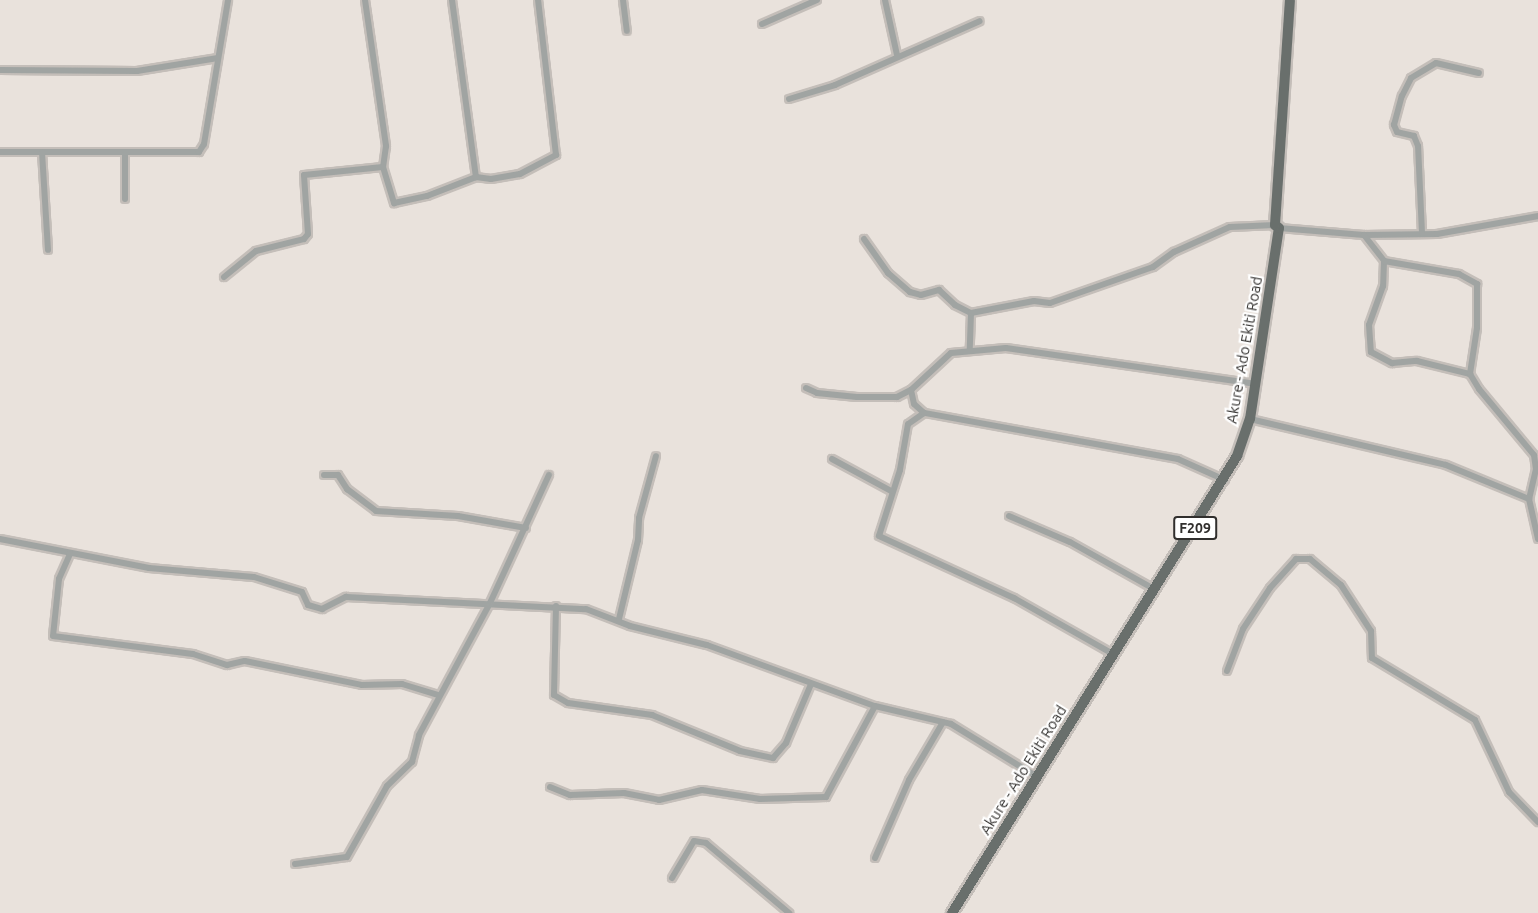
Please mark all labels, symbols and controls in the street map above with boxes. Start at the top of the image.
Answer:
street label: Akure - Ado Ekiti Road [1222,275,1266,425]
road number: F209 [1172,517,1218,539]
street label: Akure - Ado Ekiti Road [976,702,1070,838]

